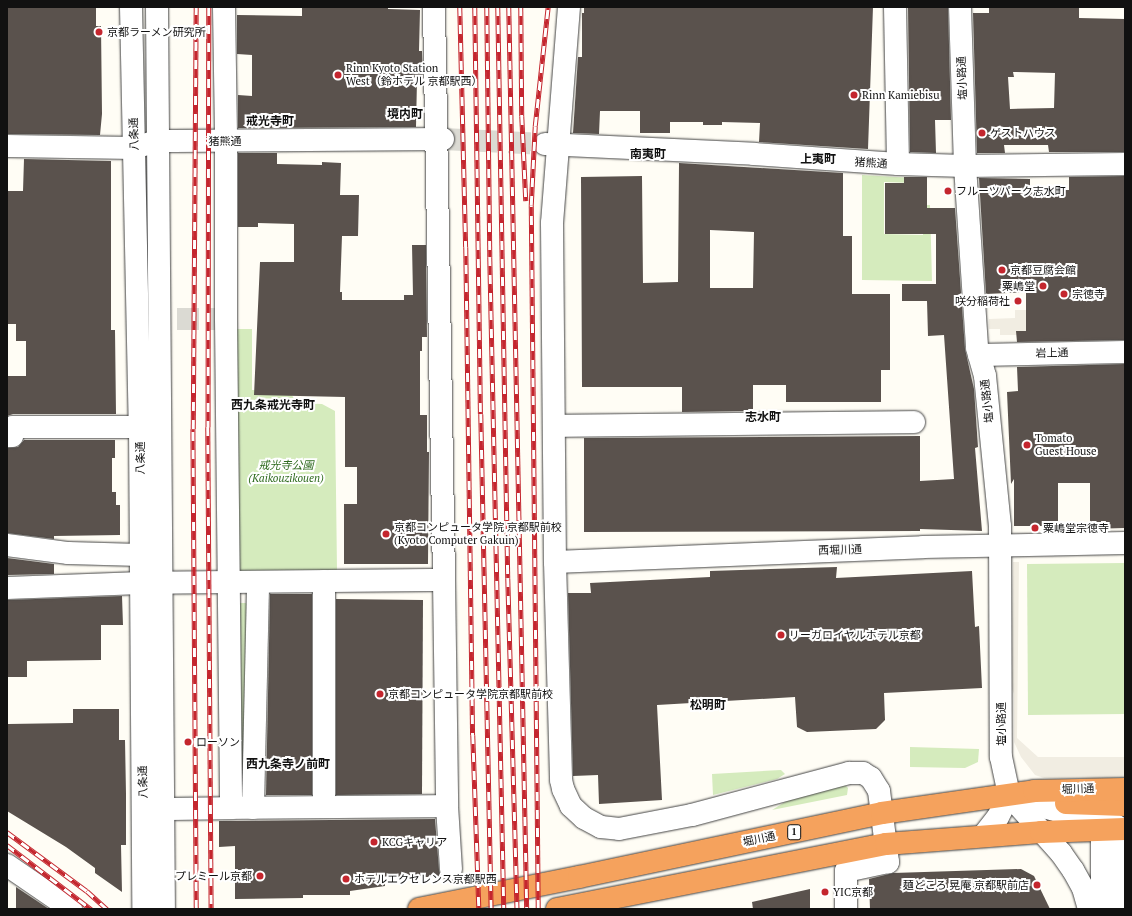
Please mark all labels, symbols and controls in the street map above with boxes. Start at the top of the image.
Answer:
place label: 京都ラーメン研究所 [107,25,206,39]
marker: 京都ラーメン研究所 [94,27,104,37]
street label: 塩小路通 [955,56,969,100]
place label: Rinn Kyoto Station West（鈴ホテル 京都駅西） [346,62,483,88]
marker: Rinn Kyoto Station West（鈴ホテル 京都駅西） [333,70,343,80]
place label: Rinn Kamiebisu [862,88,939,102]
marker: Rinn Kamiebisu [849,90,859,100]
district label: 境内町 [387,107,423,121]
district label: 戒光寺町 [246,114,294,128]
street label: 八条通 [127,117,141,151]
place label: ゲストハウス [990,126,1056,140]
marker: ゲストハウス [977,128,987,138]
street label: 猪熊通 [209,134,241,148]
district label: 南夷町 [630,147,666,161]
district label: 上夷町 [800,152,836,166]
street label: 猪熊通 [854,155,888,171]
place label: フルーツパーク志水町 [956,184,1066,198]
marker: フルーツパーク志水町 [943,186,953,196]
place label: 京都豆腐会館 [1010,263,1076,277]
marker: 京都豆腐会館 [997,265,1007,275]
place label: 粟嶋堂 [1002,279,1035,293]
marker: 粟嶋堂 [1038,281,1048,291]
place label: 宗徳寺 [1072,287,1105,301]
marker: 宗徳寺 [1059,289,1069,299]
place label: 咲分稲荷社 [955,294,1010,308]
marker: 咲分稲荷社 [1013,296,1023,306]
street label: 岩上通 [1035,346,1069,360]
street label: 塩小路通 [978,378,996,424]
district label: 西九条戒光寺町 [231,398,315,412]
district label: 志水町 [745,410,781,424]
place label: Tomato Guest House [1035,432,1097,458]
marker: Tomato Guest House [1022,440,1032,450]
street label: 八条通 [133,442,147,474]
park label: 戒光寺公園 (Kaikouzikouen) [248,459,324,485]
place label: 京都コンピュータ学院 京都駅前校 (Kyoto Computer Gakuin) [394,521,562,547]
place label: 粟嶋堂宗徳寺 [1043,521,1109,535]
marker: 粟嶋堂宗徳寺 [1030,523,1040,533]
marker: 京都コンピュータ学院 京都駅前校 (Kyoto Computer Gakuin) [381,529,391,539]
street label: 西堀川通 [818,543,862,557]
place label: リーガロイヤルホテル京都 [789,628,921,642]
marker: リーガロイヤルホテル京都 [776,630,786,640]
place label: 京都コンピュータ学院京都駅前校 [388,687,553,701]
marker: 京都コンピュータ学院京都駅前校 [375,689,385,699]
district label: 松明町 [690,698,726,712]
street label: 塩小路通 [994,702,1008,746]
place label: ローソン [196,735,240,749]
marker: ローソン [183,737,193,747]
district label: 西九条寺ノ前町 [246,757,330,771]
street label: 八条通 [136,765,150,799]
street label: 堀川通 [1061,782,1095,796]
road number: 1 [787,824,801,840]
street label: 堀川通 [741,829,777,849]
place label: KCGキャリア [382,835,447,849]
marker: KCGキャリア [369,837,379,847]
place label: プレミール京都 [175,869,252,883]
marker: プレミール京都 [255,871,265,881]
place label: ホテルエクセレンス京都駅西 [354,872,497,886]
marker: ホテルエクセレンス京都駅西 [341,874,351,884]
place label: 麺どころ 晃庵 京都駅前店 [903,878,1029,892]
marker: 麺どころ 晃庵 京都駅前店 [1032,880,1042,890]
place label: YIC京都 [833,885,873,899]
marker: YIC京都 [820,887,830,897]

